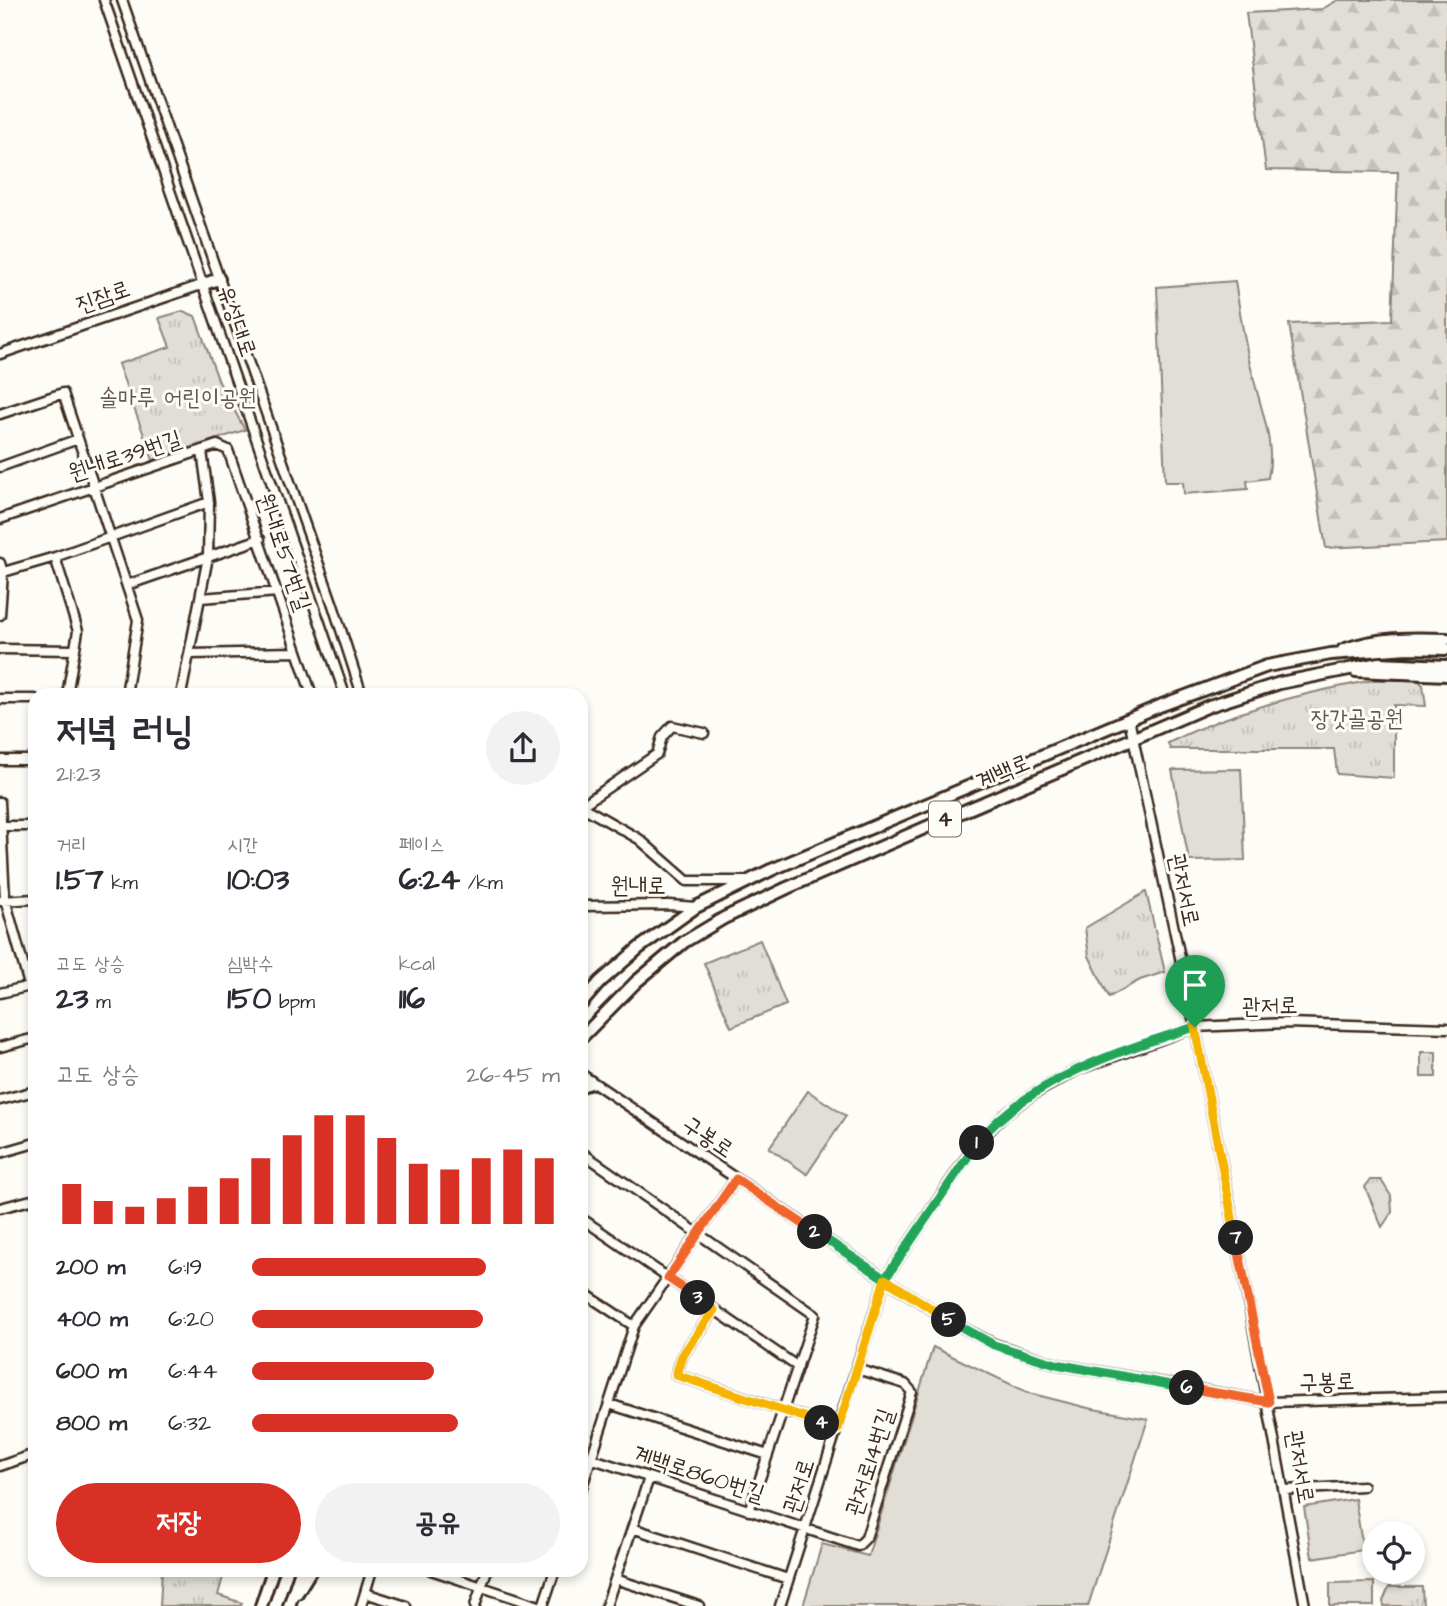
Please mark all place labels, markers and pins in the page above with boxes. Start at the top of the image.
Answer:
pin [1165,955,1225,1027]
pin: 1 [960,1126,995,1160]
pin: 2 [798,1214,832,1250]
pin: 7 [1218,1220,1254,1256]
pin: 3 [680,1280,716,1316]
pin: 5 [932,1302,967,1338]
pin: 6 [1170,1370,1204,1406]
pin: 4 [804,1406,840,1440]

